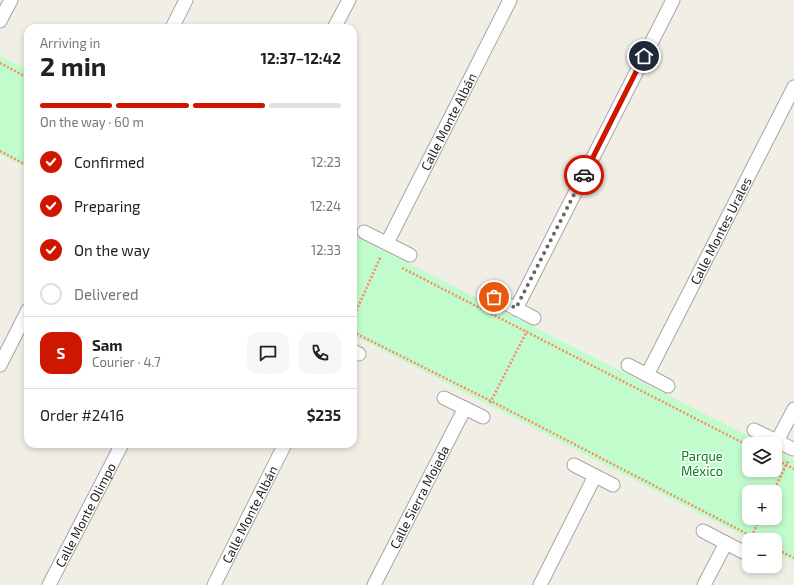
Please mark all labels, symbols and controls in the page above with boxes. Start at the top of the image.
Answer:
text: Arriving in [40,35,100,51]
pin [627,39,661,73]
icon: home [633,45,655,67]
text: 12:37–12:42 [261,49,341,67]
text: 2 min [40,50,106,81]
street label: Calle Monte Albán [417,70,480,173]
text: On the way · 60 m [40,114,144,130]
icon: check [40,151,62,173]
text: Confirmed [74,153,145,171]
text: 12:23 [311,154,341,170]
courier [564,155,604,195]
icon: car [573,164,595,186]
street label: Calle Montes Urales [687,174,755,287]
icon: check [40,195,62,217]
text: Preparing [74,197,140,215]
text: 12:24 [310,198,341,214]
icon: check [40,239,62,261]
text: On the way [74,241,150,259]
text: 12:33 [311,242,341,258]
pin [477,280,511,314]
text: Delivered [74,285,139,303]
icon: bag [483,286,505,308]
button: chat [247,332,289,374]
button: phone [299,332,341,374]
text: Sam [92,336,123,354]
text: S [57,344,65,362]
text: Courier · 4.7 [92,354,161,370]
text: Order #2416 [40,406,124,424]
text: $235 [307,406,341,424]
map controls [742,437,782,573]
button: layers [742,437,782,477]
street label: Calle Sierra Mojada [386,443,452,551]
park label: Parque México [681,448,723,479]
street label: Calle Monte Olimpo [52,460,119,570]
street label: Calle Monte Albán [218,463,281,566]
button: + [742,485,782,525]
button: − [742,533,782,573]

